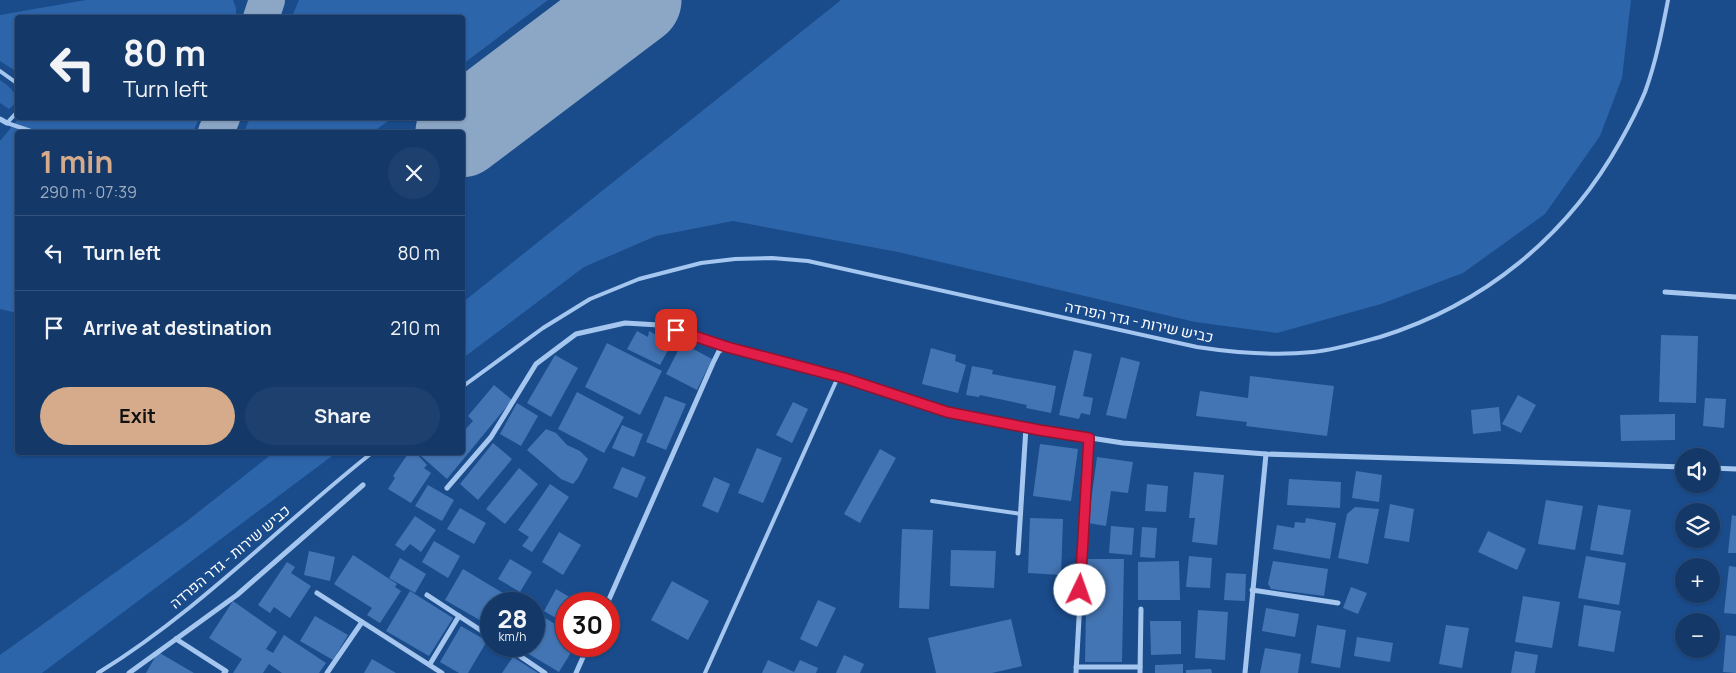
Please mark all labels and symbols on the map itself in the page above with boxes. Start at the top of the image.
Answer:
street label: כביש שירות - גדר הפרדה [1063,295,1215,348]
pin [655,309,697,351]
street label: כביש שירות - גדר הפרדה [165,500,294,613]
position arrow [1053,563,1105,615]
speed limit sign: 30 [555,592,620,657]

